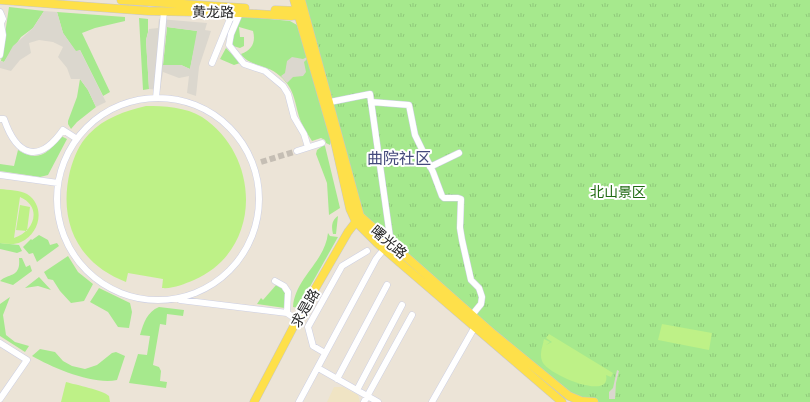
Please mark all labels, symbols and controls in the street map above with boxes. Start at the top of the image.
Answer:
street label: 黄龙路 [192,3,234,21]
district label: 曲院社区 [367,148,431,168]
park label: 北山景区 [590,183,646,201]
street label: 曙光路 [367,221,411,263]
street label: 求是路 [287,285,323,331]

